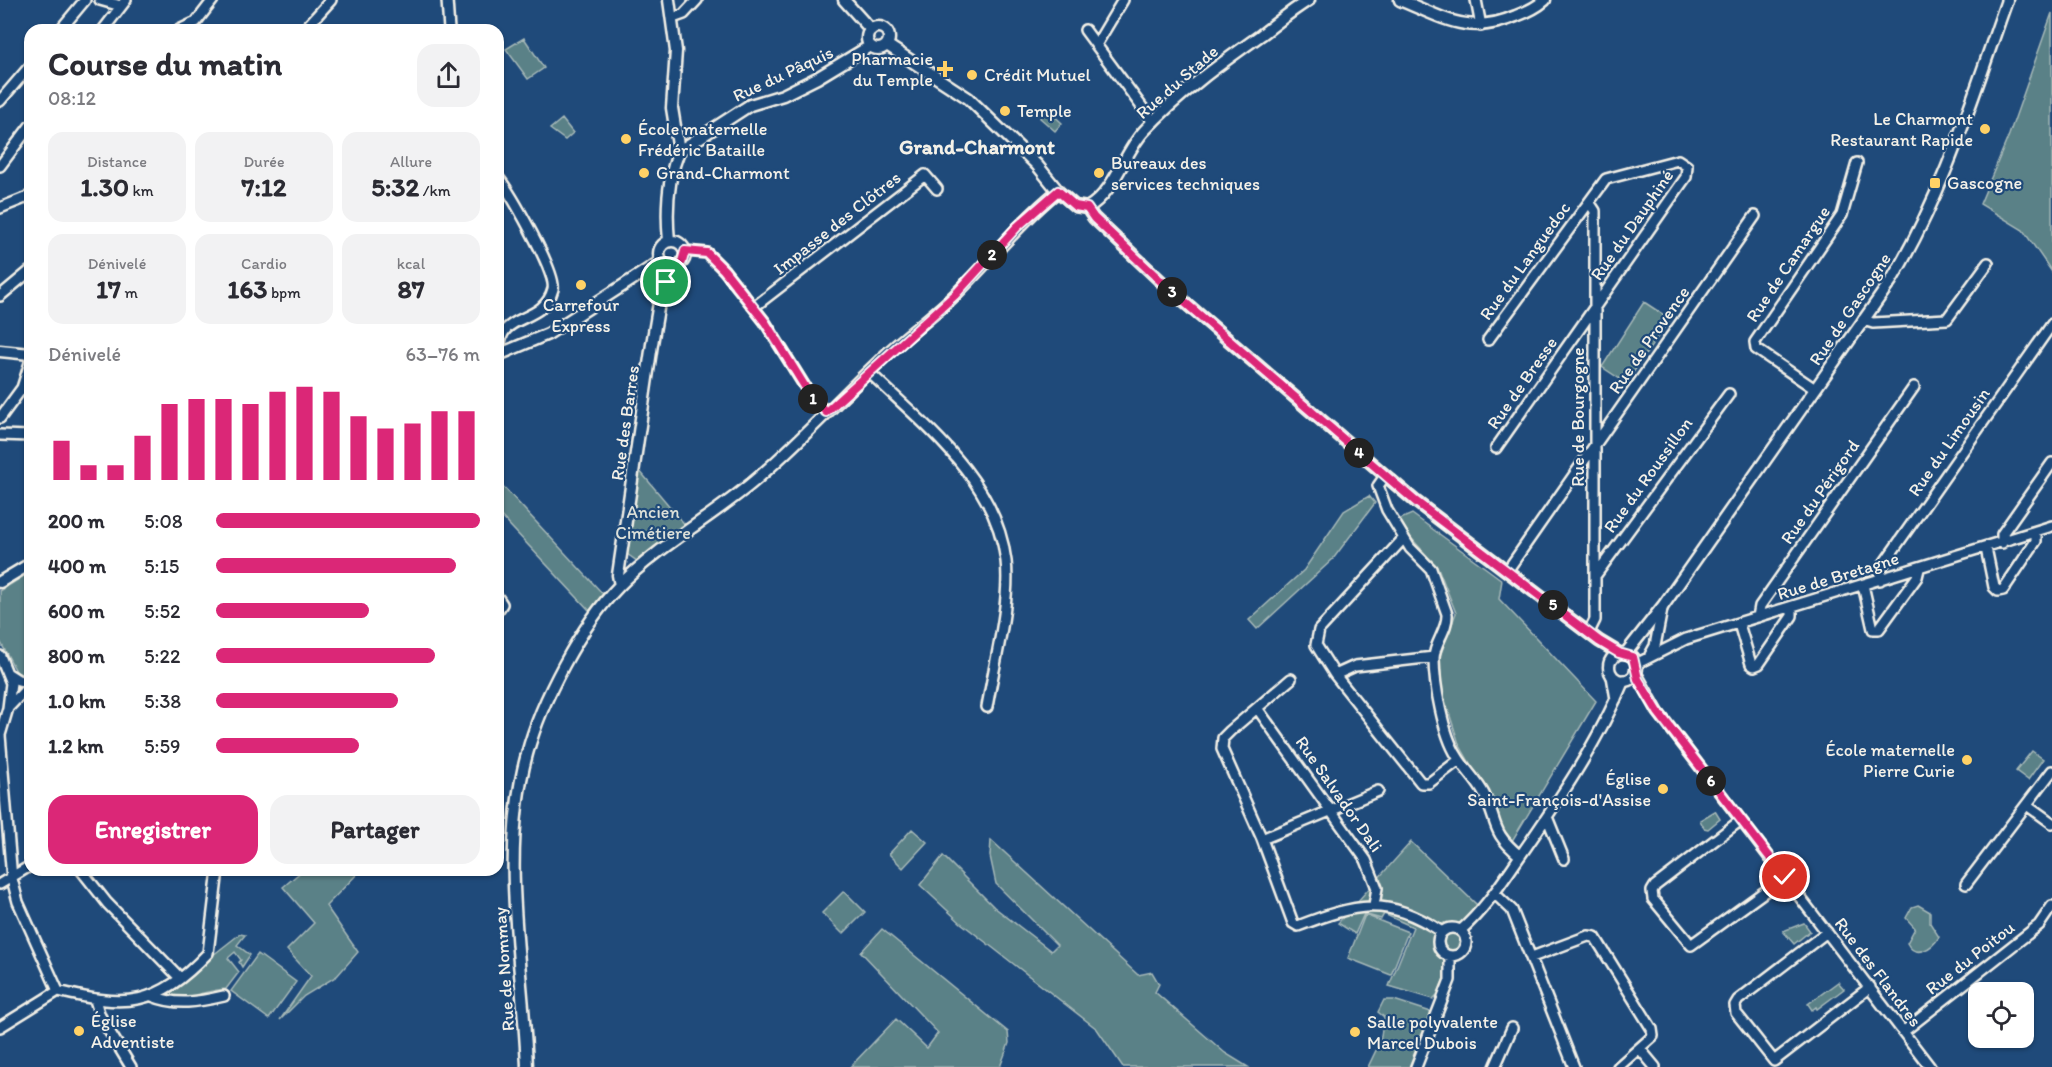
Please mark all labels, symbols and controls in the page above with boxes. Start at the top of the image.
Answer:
street label: Rue du Stade [1131,40,1223,124]
street label: Rue du Pâquis [729,41,837,107]
text: Course du matin [48,44,282,83]
button: share [417,44,480,107]
place label: Pharmacie du Temple [851,48,933,91]
marker: Pharmacie du Temple [938,62,952,76]
place label: Crédit Mutuel [984,64,1091,86]
marker: Crédit Mutuel [965,68,979,82]
text: 08:12 [48,86,96,110]
place label: Temple [1017,100,1072,122]
marker: Temple [998,104,1012,118]
place label: Le Charmont Restaurant Rapide [1830,108,1973,151]
place label: École maternelle Frédéric Bataille [638,118,768,161]
marker: Le Charmont Restaurant Rapide [1978,122,1992,136]
marker: École maternelle Frédéric Bataille [619,132,633,146]
district label: Grand-Charmont [899,134,1055,159]
text: Distance [87,152,147,171]
text: Durée [243,152,285,171]
text: Allure [390,152,432,171]
place label: Bureaux des services techniques [1111,152,1260,195]
place label: Grand-Charmont [656,162,790,184]
street label: Rue du Dauphiné [1586,165,1678,285]
marker: Grand-Charmont [637,166,651,180]
street label: Impasse des Clôtres [769,166,905,280]
marker: Bureaux des services techniques [1092,166,1106,180]
text: 1.30 [80,171,129,203]
text: 7:12 [241,171,287,203]
text: 5:32 [371,171,419,203]
place label: Gascogne [1947,172,2022,194]
marker: Gascogne [1928,176,1942,190]
text: km [129,181,154,200]
text: /km [419,181,451,200]
street label: Rue du Languedoc [1475,198,1575,324]
street label: Rue de Camargue [1741,202,1835,326]
pin: 2 [977,240,1007,270]
text: 2 [988,245,996,264]
street label: Rue de Gascogne [1804,249,1896,369]
text: Dénivelé [88,254,146,273]
text: Cardio [241,254,287,273]
text: kcal [397,254,425,273]
pin [640,256,691,307]
icon: arrive [649,265,682,298]
text: 17 [96,273,121,305]
text: 163 [227,273,267,305]
text: 87 [397,273,425,305]
pin: 3 [1157,277,1187,307]
marker: Carrefour Express [574,278,588,292]
text: 3 [1168,282,1176,301]
street label: Rue de Provence [1604,282,1694,398]
text: m [121,283,138,302]
text: bpm [267,283,301,302]
place label: Carrefour Express [543,294,620,337]
street label: Rue de Bresse [1482,333,1562,433]
text: Dénivelé [48,342,121,366]
text: 63–76 m [406,342,480,366]
street label: Rue de Bourgogne [1567,347,1589,487]
street label: Rue des Barres [606,364,644,482]
street label: Rue du Limousin [1903,383,1995,501]
pin: 1 [798,384,828,414]
text: 1 [809,389,817,408]
street label: Rue du Roussillon [1599,413,1697,537]
street label: Rue du Périgord [1776,435,1864,548]
pin: 4 [1344,438,1374,468]
text: 4 [1354,443,1364,462]
park label: Ancien Cimétiere [615,501,691,544]
text: 200 m [48,509,104,533]
text: 5:08 [144,509,183,533]
street label: Rue de Bretagne [1774,547,1902,605]
text: 400 m [48,554,106,578]
text: 5:15 [144,554,179,578]
pin: 5 [1538,590,1568,620]
text: 5 [1549,595,1557,614]
text: 600 m [48,599,105,623]
text: 5:52 [144,599,180,623]
text: 800 m [48,644,105,668]
text: 5:22 [144,644,180,668]
text: 1.0 km [48,689,105,713]
text: 5:38 [144,689,181,713]
street label: Rue Salvador Dali [1291,732,1387,856]
text: 1.2 km [48,734,104,758]
text: 5:59 [144,734,180,758]
place label: École maternelle Pierre Curie [1825,739,1955,782]
marker: École maternelle Pierre Curie [1960,753,1974,767]
pin: 6 [1696,766,1726,796]
place label: Église Saint-François-d'Assise [1467,768,1651,811]
text: 6 [1707,771,1715,790]
marker: Église Saint-François-d'Assise [1656,782,1670,796]
button: Enregistrer [48,795,258,864]
button: Partager [270,795,480,864]
pin [1759,851,1810,902]
icon: check [1768,860,1801,893]
street label: Rue de Nommay [489,906,519,1032]
street label: Rue des Flandres [1830,913,1926,1031]
street label: Rue du Poitou [1921,916,2019,1000]
map controls [1968,982,2034,1048]
button: locate [1968,982,2034,1048]
place label: Église Adventiste [91,1010,174,1053]
place label: Salle polyvalente Marcel Dubois [1367,1011,1498,1054]
marker: Église Adventiste [72,1024,86,1038]
marker: Salle polyvalente Marcel Dubois [1348,1025,1362,1039]

